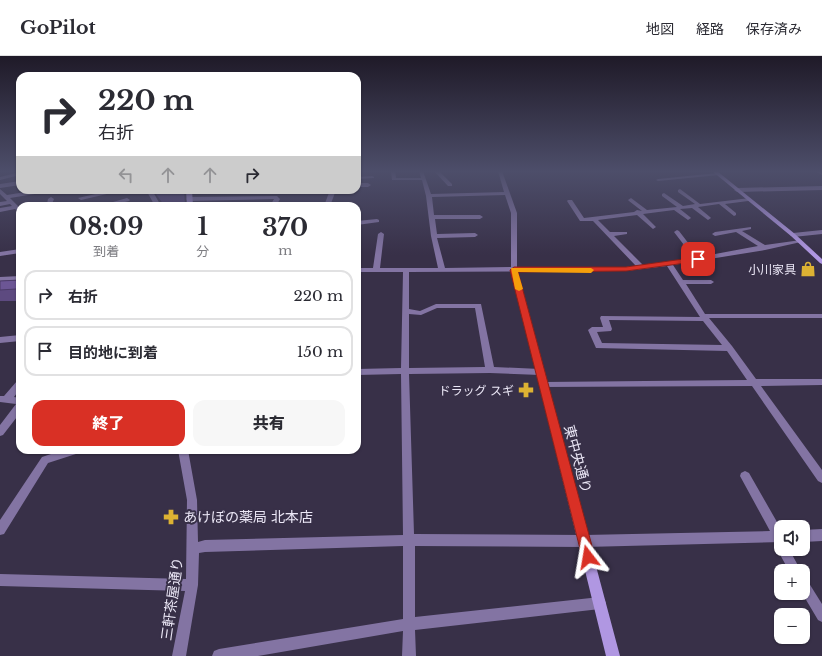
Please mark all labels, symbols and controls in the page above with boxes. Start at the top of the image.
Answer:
text: GoPilot [20,16,96,39]
text: 地図 [646,20,674,38]
text: 経路 [696,20,724,38]
text: 保存済み [746,20,802,38]
text: 220 m [98,83,194,118]
icon: right [32,88,84,140]
text: 右折 [98,122,134,144]
icon: left [115,164,137,186]
icon: ahead [157,164,179,186]
icon: ahead [199,164,221,186]
icon: right [241,164,263,186]
text: 08:09 [69,212,143,241]
text: 1 [198,212,208,241]
text: 370 [262,213,308,242]
text: m [278,242,292,259]
pin [681,242,715,276]
text: 到着 [93,243,119,260]
text: 分 [196,243,209,260]
icon: arrive [687,248,709,270]
shop icon: 小川家具 [799,260,817,278]
place label: 小川家具 [748,262,796,277]
icon: right [34,284,56,306]
text: 220 m [293,286,343,305]
text: 右折 [68,287,98,306]
icon: arrive [34,340,56,362]
text: 150 m [297,342,343,361]
text: 目的地に到着 [68,343,158,362]
pharmacy icon: ドラッグ スギ [517,381,535,399]
place label: ドラッグ スギ [439,383,514,398]
button: 終了 [32,400,185,446]
button: 共有 [193,400,345,446]
street label: 東中央通り [560,423,596,495]
pharmacy icon: あけぼの薬局 北本店 [162,508,180,526]
place label: あけぼの薬局 北本店 [183,508,313,526]
map controls [774,520,810,644]
button: sound [774,520,810,556]
position arrow [567,536,609,578]
street label: 三軒茶屋通り [157,556,187,642]
button: + [774,564,810,600]
button: − [774,608,810,644]

